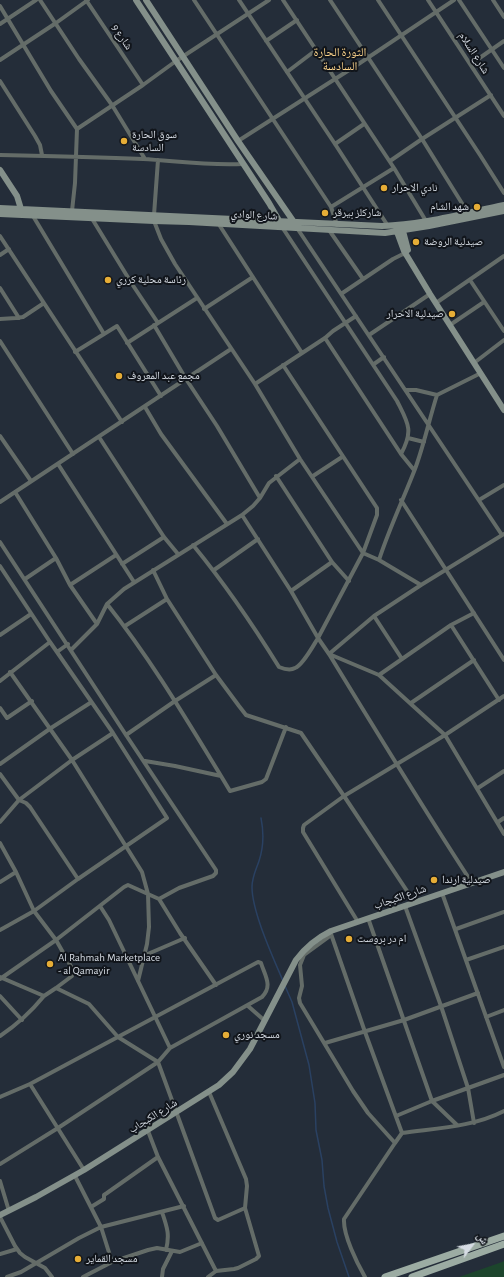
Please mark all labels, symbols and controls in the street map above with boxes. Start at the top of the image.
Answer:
street label: شارع 9 [109,22,135,52]
street label: شارع السلام [456,30,492,76]
district label: الثورة الحارة السادسة [314,45,366,73]
place label: سوق الحارة السادسة [132,128,177,154]
marker: سوق الحارة السادسة [119,136,129,146]
place label: نادي الاحرار [392,181,438,195]
marker: نادي الاحرار [379,183,389,193]
place label: شهد الشام [430,200,469,214]
marker: شهد الشام [472,202,482,212]
place label: شاركلز بيرقر [333,206,381,220]
street label: شارع الوادي [230,207,278,223]
marker: شاركلز بيرقر [320,208,330,218]
place label: صيدلية الروضة [424,235,483,249]
marker: صيدلية الروضة [411,237,421,247]
place label: رئاسة محلية كرري [116,273,186,287]
marker: رئاسة محلية كرري [103,275,113,285]
place label: صيدلية الاحرار [386,307,444,321]
marker: صيدلية الاحرار [447,309,457,319]
place label: مجمع عبد المعروف [127,369,200,383]
marker: مجمع عبد المعروف [114,371,124,381]
place label: صيدلية ارندا [442,873,491,887]
marker: صيدلية ارندا [429,875,439,885]
street label: شارع الكبجاب [372,882,428,912]
place label: ام در بروست [357,932,406,946]
marker: ام در بروست [344,934,354,944]
place label: Al Rahmah Marketplace - al Qamayir [58,951,160,977]
marker: Al Rahmah Marketplace - al Qamayir [45,959,55,969]
place label: مسجد نوري [234,1028,280,1042]
marker: مسجد نوري [221,1030,231,1040]
street label: شارع الكبجاب [126,1096,180,1136]
north arrow [452,1225,492,1265]
text: ش [475,1231,490,1246]
place label: مسجد القماير [86,1252,137,1266]
marker: مسجد القماير [73,1254,83,1264]

